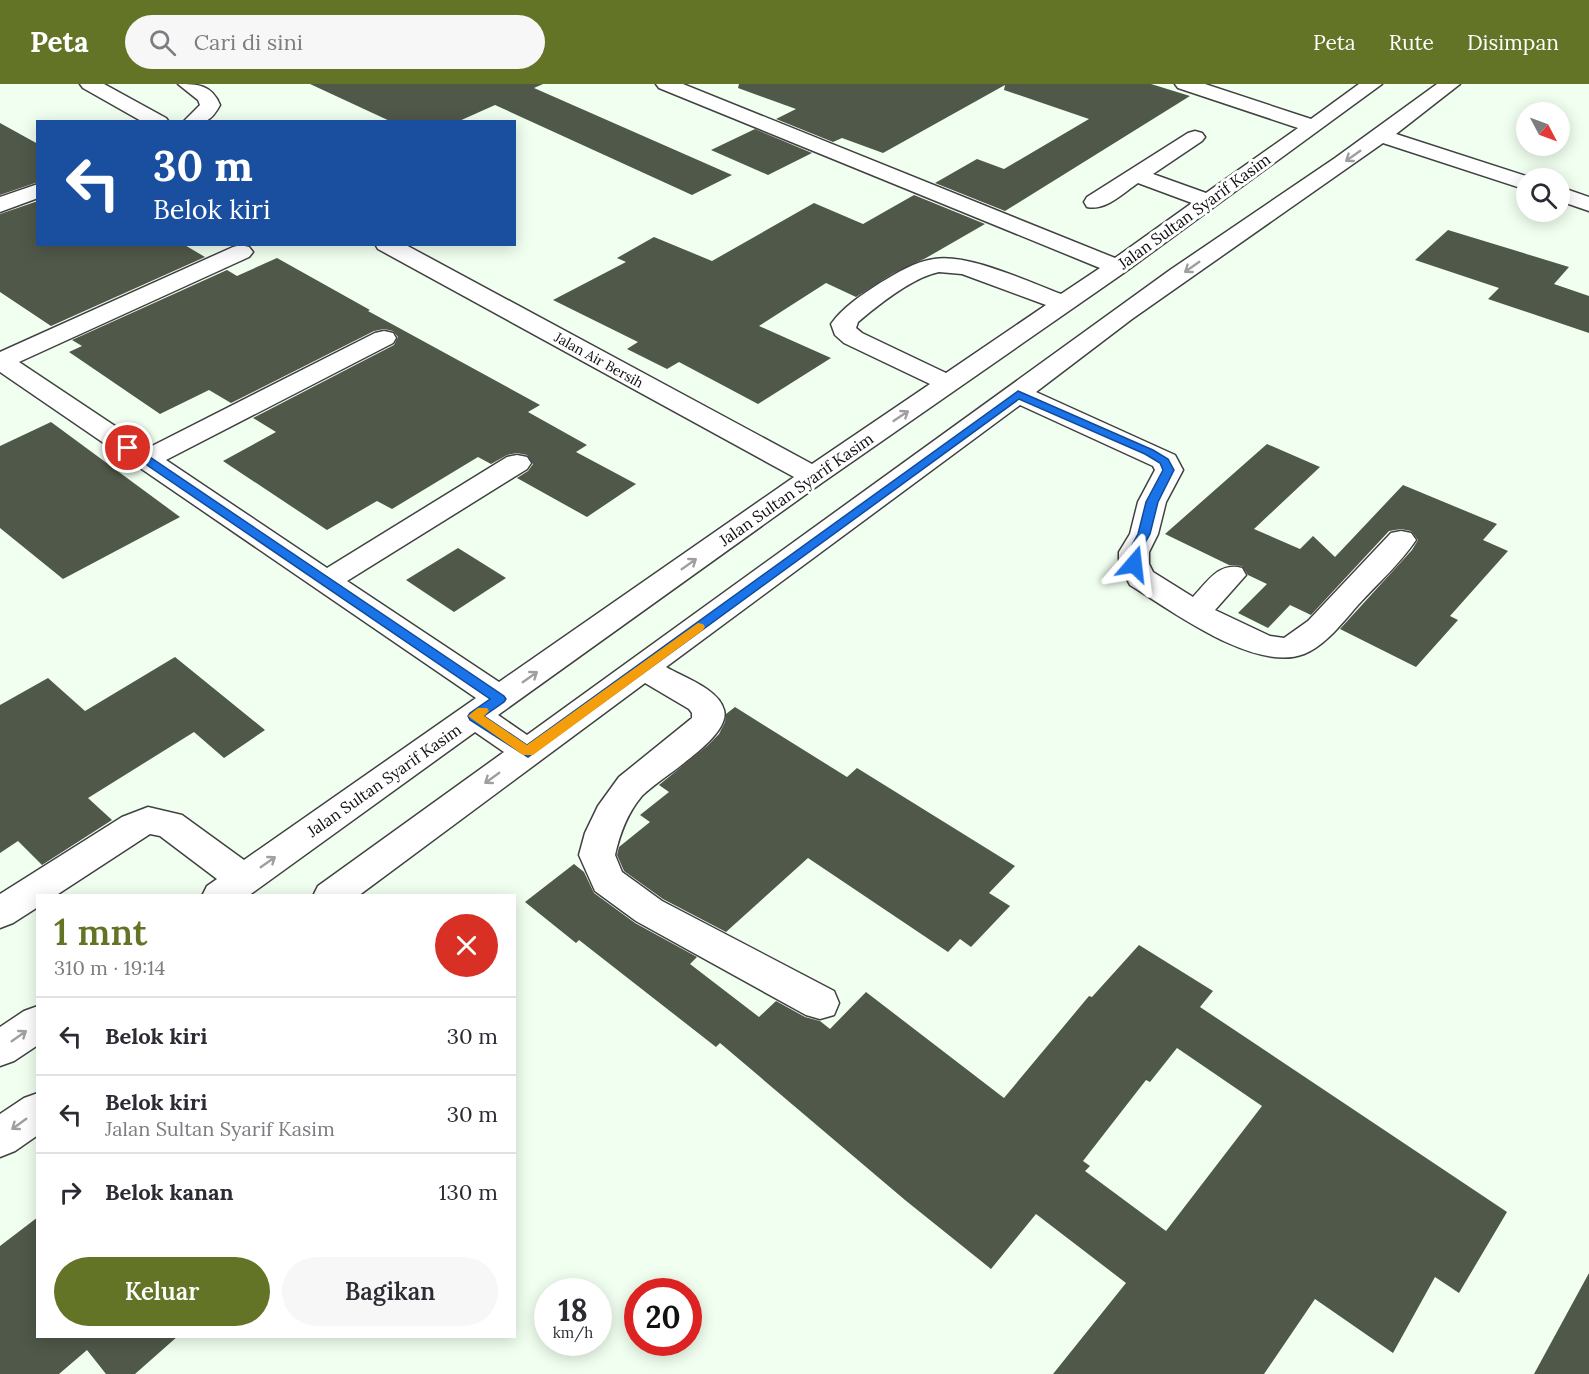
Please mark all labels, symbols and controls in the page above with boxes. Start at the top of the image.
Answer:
search box [125,15,545,69]
text: Peta [30,24,89,60]
icon: search [146,26,179,59]
text: Cari di sini [194,28,303,56]
text: Peta [1313,29,1356,56]
text: Rute [1389,29,1434,56]
text: Disimpan [1467,29,1559,56]
north arrow [1516,102,1570,156]
map controls [1516,102,1570,222]
text: 30 m [153,139,253,193]
icon: left [54,144,132,222]
street label: Jalan Sultan Syarif Kasim [1113,149,1274,274]
one-way arrow [1345,150,1361,162]
button: search [1516,168,1570,222]
text: Belok kiri [153,192,271,226]
one-way arrow [1184,261,1201,273]
street label: Jalan Air Bersih [550,328,647,392]
one-way arrow [892,410,908,422]
pin [102,422,153,473]
street label: Jalan Sultan Syarif Kasim [714,428,877,551]
icon: arrive [111,431,144,464]
position arrow [1102,532,1166,596]
one-way arrow [681,558,697,570]
one-way arrow [521,671,538,683]
street label: Jalan Sultan Syarif Kasim [302,719,465,842]
one-way arrow [484,772,500,784]
one-way arrow [259,856,275,868]
text: 1 mnt [54,909,147,955]
button: close [435,914,498,977]
text: 310 m · 19:14 [54,955,165,980]
icon: left [54,1020,87,1053]
text: Belok kiri [105,1022,207,1050]
text: 30 m [447,1022,498,1050]
one-way arrow [10,1030,26,1042]
text: Belok kiri [105,1088,207,1116]
icon: left [54,1098,87,1131]
text: 30 m [447,1100,498,1128]
text: Jalan Sultan Syarif Kasim [105,1116,335,1141]
one-way arrow [11,1118,27,1131]
icon: right [54,1176,87,1209]
text: Belok kanan [105,1178,234,1206]
text: 130 m [439,1178,498,1206]
button: Keluar [54,1257,270,1326]
button: Bagikan [282,1257,498,1326]
speed limit sign: 20 [624,1278,702,1356]
text: 18 [558,1291,588,1329]
text: km/h [553,1323,593,1342]

